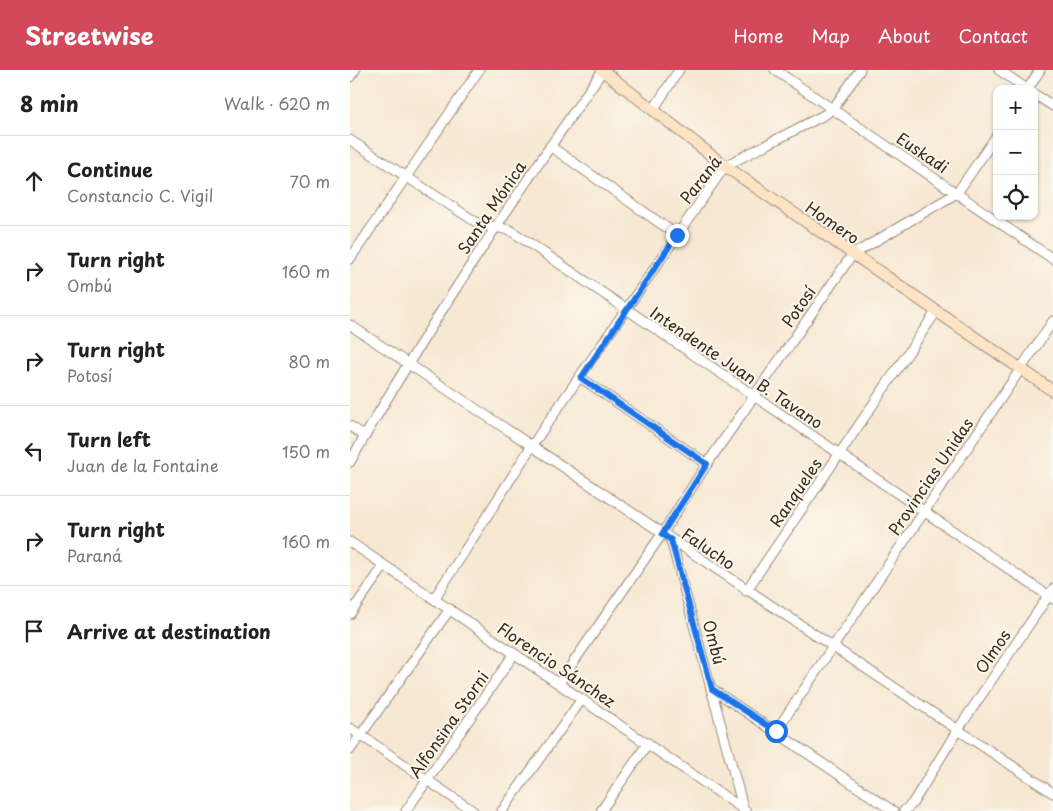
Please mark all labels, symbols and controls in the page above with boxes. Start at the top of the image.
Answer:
text: Streetwise [25,17,154,53]
text: Home [733,22,783,49]
text: Map [811,22,850,49]
text: About [878,22,930,49]
text: Contact [958,22,1028,49]
map controls [993,85,1038,220]
button: + [993,85,1038,130]
text: 8 min [20,87,79,119]
text: Walk · 620 m [224,91,330,115]
street label: Euskadi [892,126,954,178]
button: − [993,130,1038,175]
street label: Paraná [674,150,726,208]
text: Continue [67,155,153,183]
street label: Santa Mónica [451,156,531,258]
icon: ahead [20,167,48,195]
text: 70 m [290,169,330,193]
button: locate [993,175,1038,220]
text: Constancio C. Vigil [67,183,213,207]
street label: Homero [801,195,865,249]
route end [666,224,689,247]
text: Turn right [67,245,165,273]
icon: right [20,257,48,285]
text: 160 m [282,259,330,283]
text: Ombú [67,273,112,297]
street label: Potosí [775,280,821,331]
street label: Intendente Juan B. Tavano [646,300,828,434]
text: Turn right [67,335,165,363]
icon: right [20,347,48,375]
text: 80 m [288,349,330,373]
text: Potosí [67,363,112,387]
street label: Provincias Unidas [882,412,978,540]
text: Turn left [67,425,151,453]
icon: left [20,437,48,465]
text: 150 m [282,439,330,463]
text: Juan de la Fontaine [67,453,219,477]
street label: Ranqueles [763,453,827,531]
text: Turn right [67,515,165,543]
street label: Falucho [678,521,740,575]
icon: right [20,527,48,555]
text: 160 m [282,529,330,553]
text: Paraná [67,543,122,567]
street label: Florencio Sánchez [493,616,621,713]
icon: arrive [20,617,48,645]
text: Arrive at destination [67,617,271,645]
street label: Ombú [698,617,732,667]
street label: Olmos [969,624,1015,678]
street label: Alfonsina Storni [402,666,494,782]
route start [765,720,788,743]

